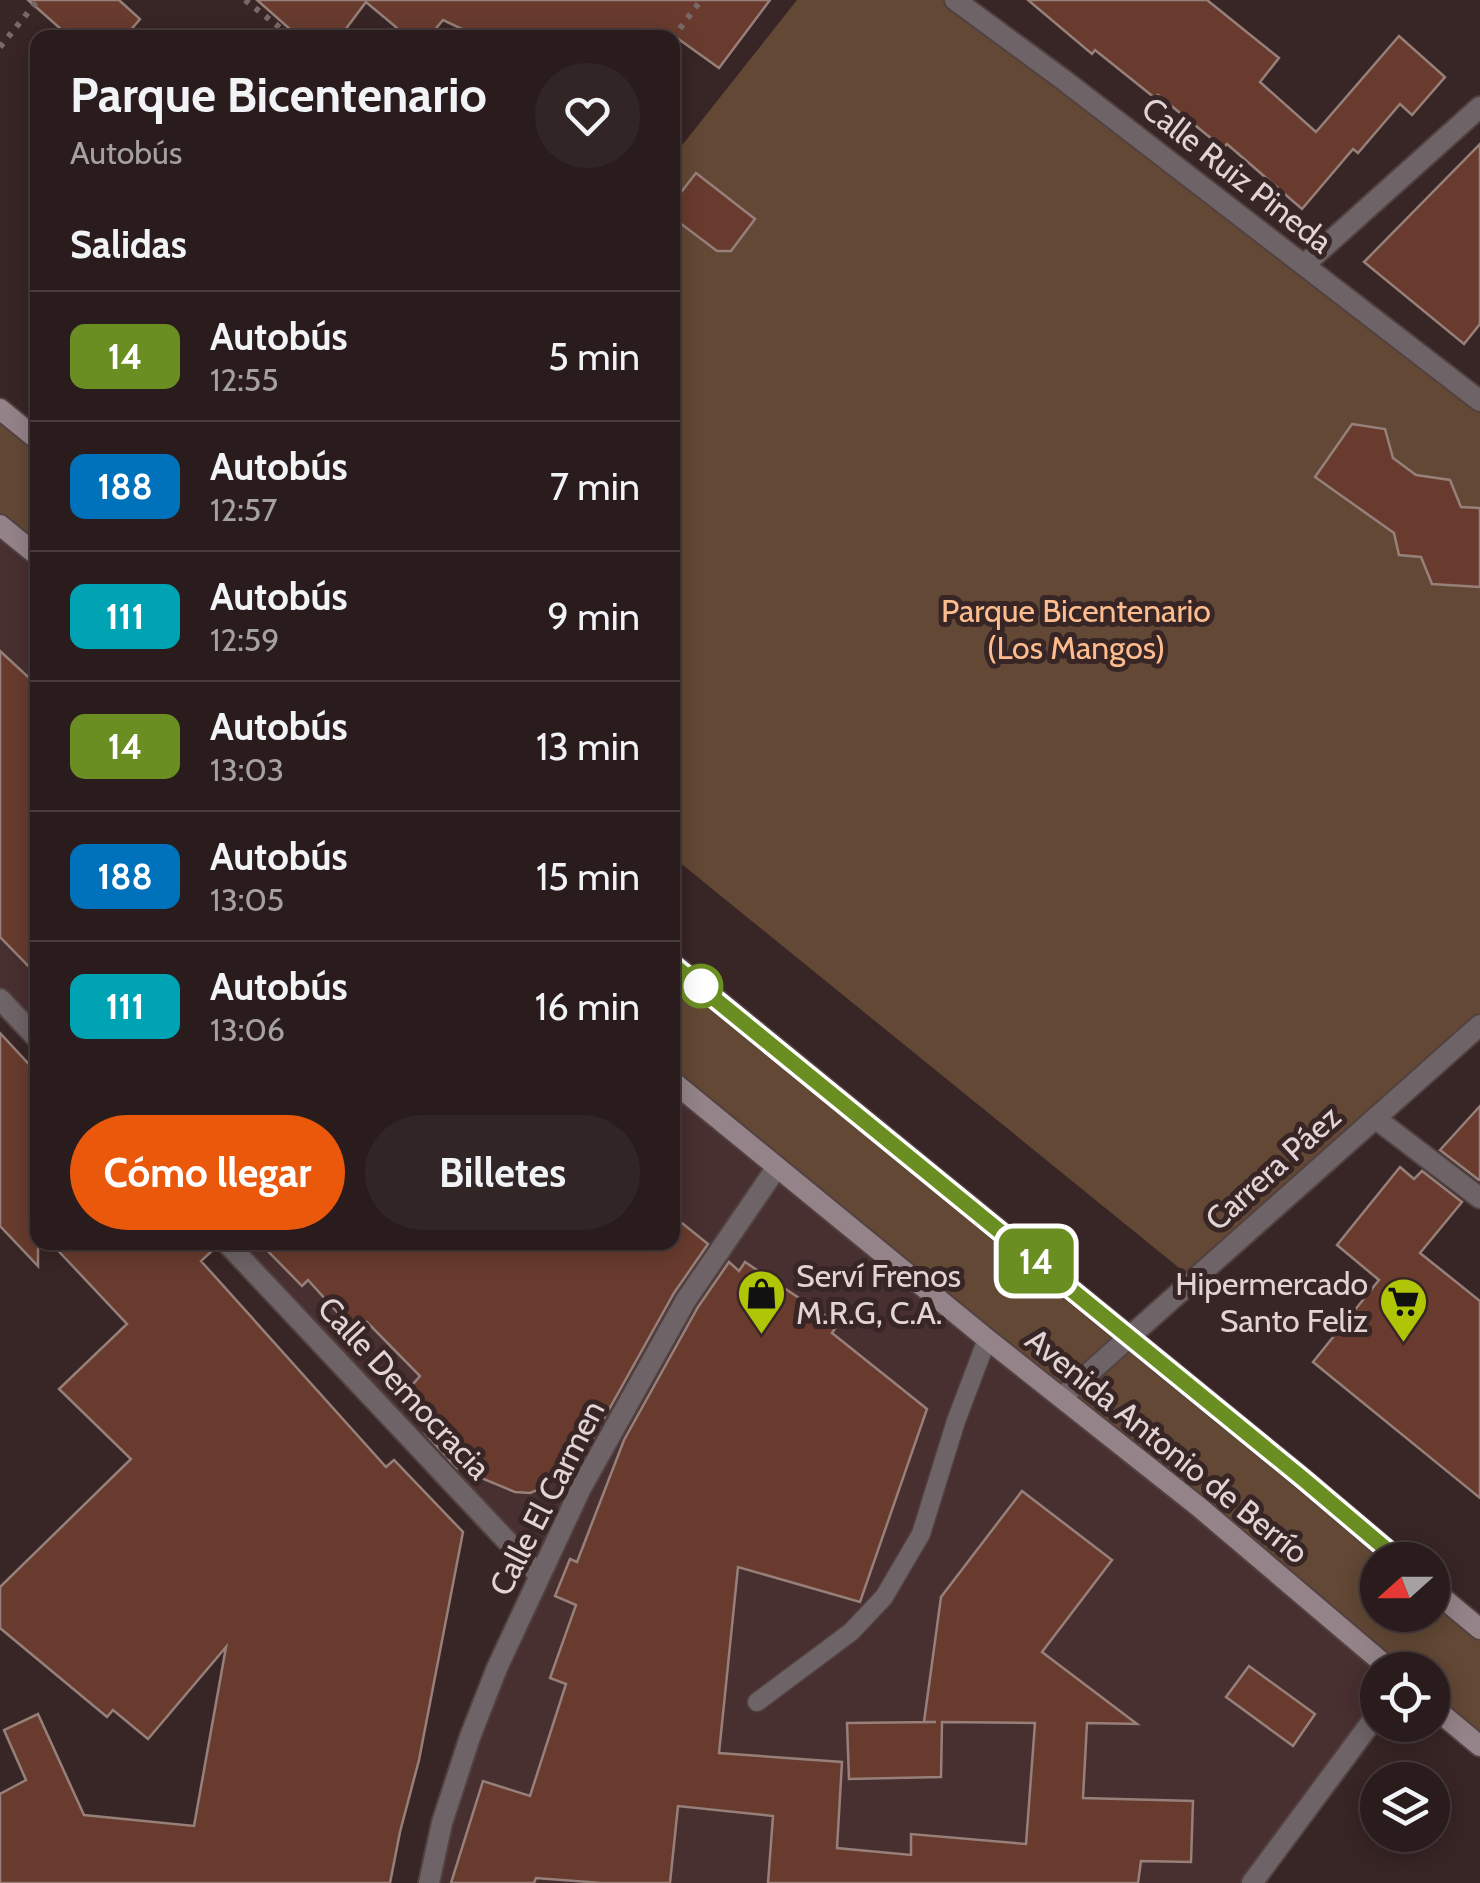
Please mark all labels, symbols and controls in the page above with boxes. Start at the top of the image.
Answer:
button: heart [535,63,640,168]
text: Parque Bicentenario [70,66,487,124]
street label: Calle Ruiz Pineda [1134,88,1341,261]
text: Autobús [70,133,182,172]
text: Salidas [70,221,187,268]
text: Autobús [210,313,348,360]
text: 5 min [548,333,640,380]
text: 14 [108,335,142,378]
text: 12:55 [210,360,278,399]
text: Autobús [210,443,348,490]
text: 7 min [550,463,640,510]
text: 188 [97,465,153,508]
text: 12:57 [210,490,277,529]
text: Autobús [210,573,348,620]
park label: Parque Bicentenario (Los Mangos) [941,591,1211,667]
text: 9 min [547,593,640,640]
text: 111 [106,595,144,638]
text: 12:59 [210,620,279,659]
text: Autobús [210,703,348,750]
text: 13 min [536,723,640,770]
text: 14 [108,725,142,768]
text: 13:03 [210,750,284,789]
text: Autobús [210,833,348,880]
text: 15 min [536,853,640,900]
text: 188 [97,855,153,898]
text: 13:05 [210,880,284,919]
text: Autobús [210,963,348,1010]
unlabelled marker [680,965,722,1007]
text: 16 min [535,983,640,1030]
text: 111 [106,985,144,1028]
text: 13:06 [210,1010,285,1049]
street label: Carrera Páez [1197,1097,1348,1238]
button: Cómo llegar [70,1115,345,1230]
button: Billetes [365,1115,640,1230]
line badge: 14 [991,1228,1081,1294]
text: 14 [1019,1240,1053,1283]
place label: Serví Frenos M.R.G, C.A. [796,1256,961,1332]
place label: Hipermercado Santo Feliz [1175,1264,1368,1340]
shop icon: Serví Frenos M.R.G, C.A. [735,1268,787,1336]
supermarket icon: Hipermercado Santo Feliz [1377,1276,1429,1344]
street label: Calle Democracia [310,1288,499,1487]
street label: Avenida Antonio de Berrío [1018,1320,1316,1572]
street label: Calle El Carmen [481,1394,612,1602]
north arrow [1360,1542,1450,1632]
map controls [1360,1542,1450,1852]
button: locate [1360,1652,1450,1742]
button: layers [1360,1762,1450,1852]

